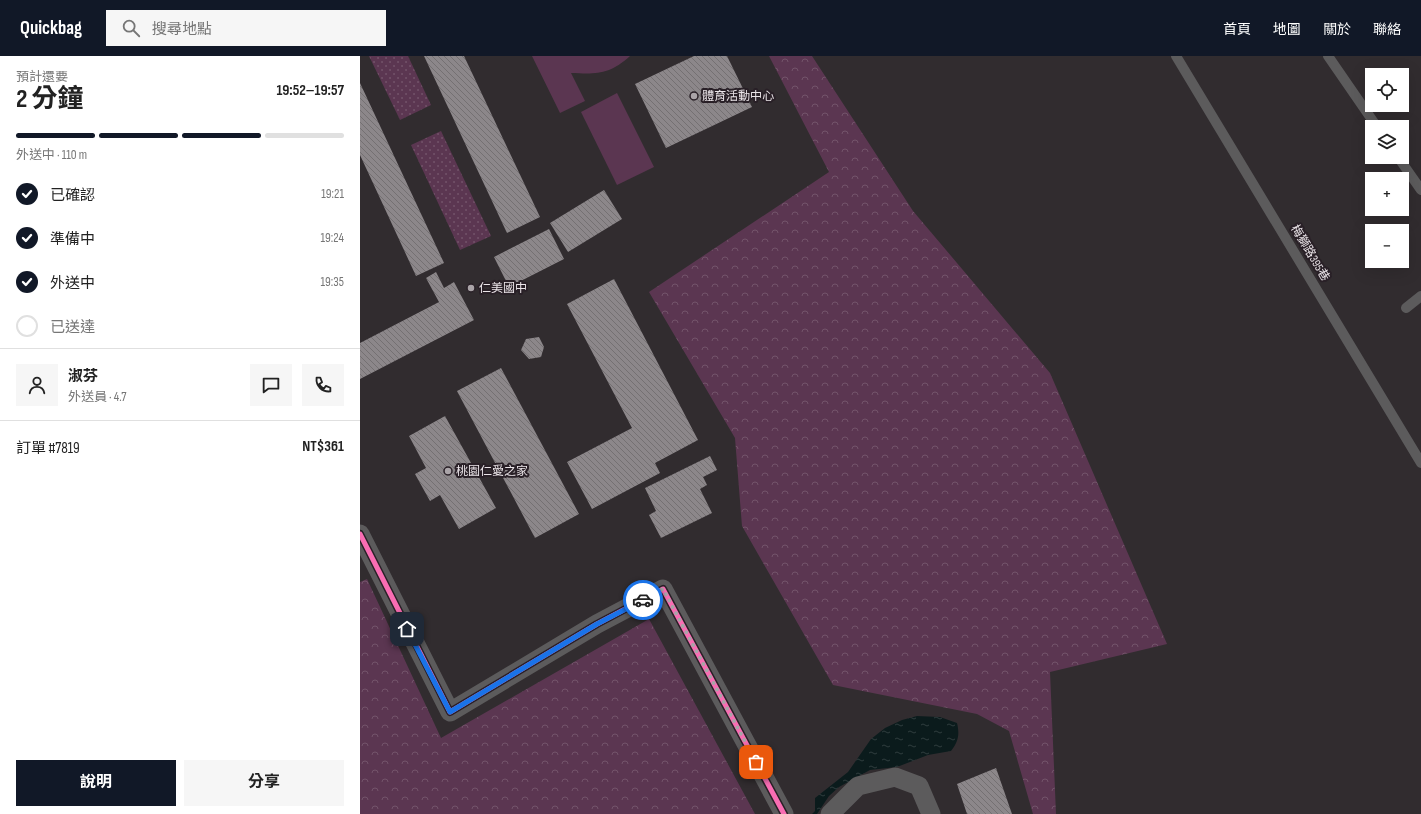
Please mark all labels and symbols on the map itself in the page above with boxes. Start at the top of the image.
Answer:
place label: 體育活動中心 [702,89,774,104]
marker: 體育活動中心 [689,91,699,101]
street label: 梅獅路395巷 [1287,222,1333,284]
place label: 仁美國中 [479,281,527,296]
marker: 仁美國中 [466,283,476,293]
place label: 桃園仁愛之家 [456,464,528,479]
marker: 桃園仁愛之家 [443,466,453,476]
courier [623,580,663,620]
pin [390,612,424,646]
pin [739,745,773,779]

